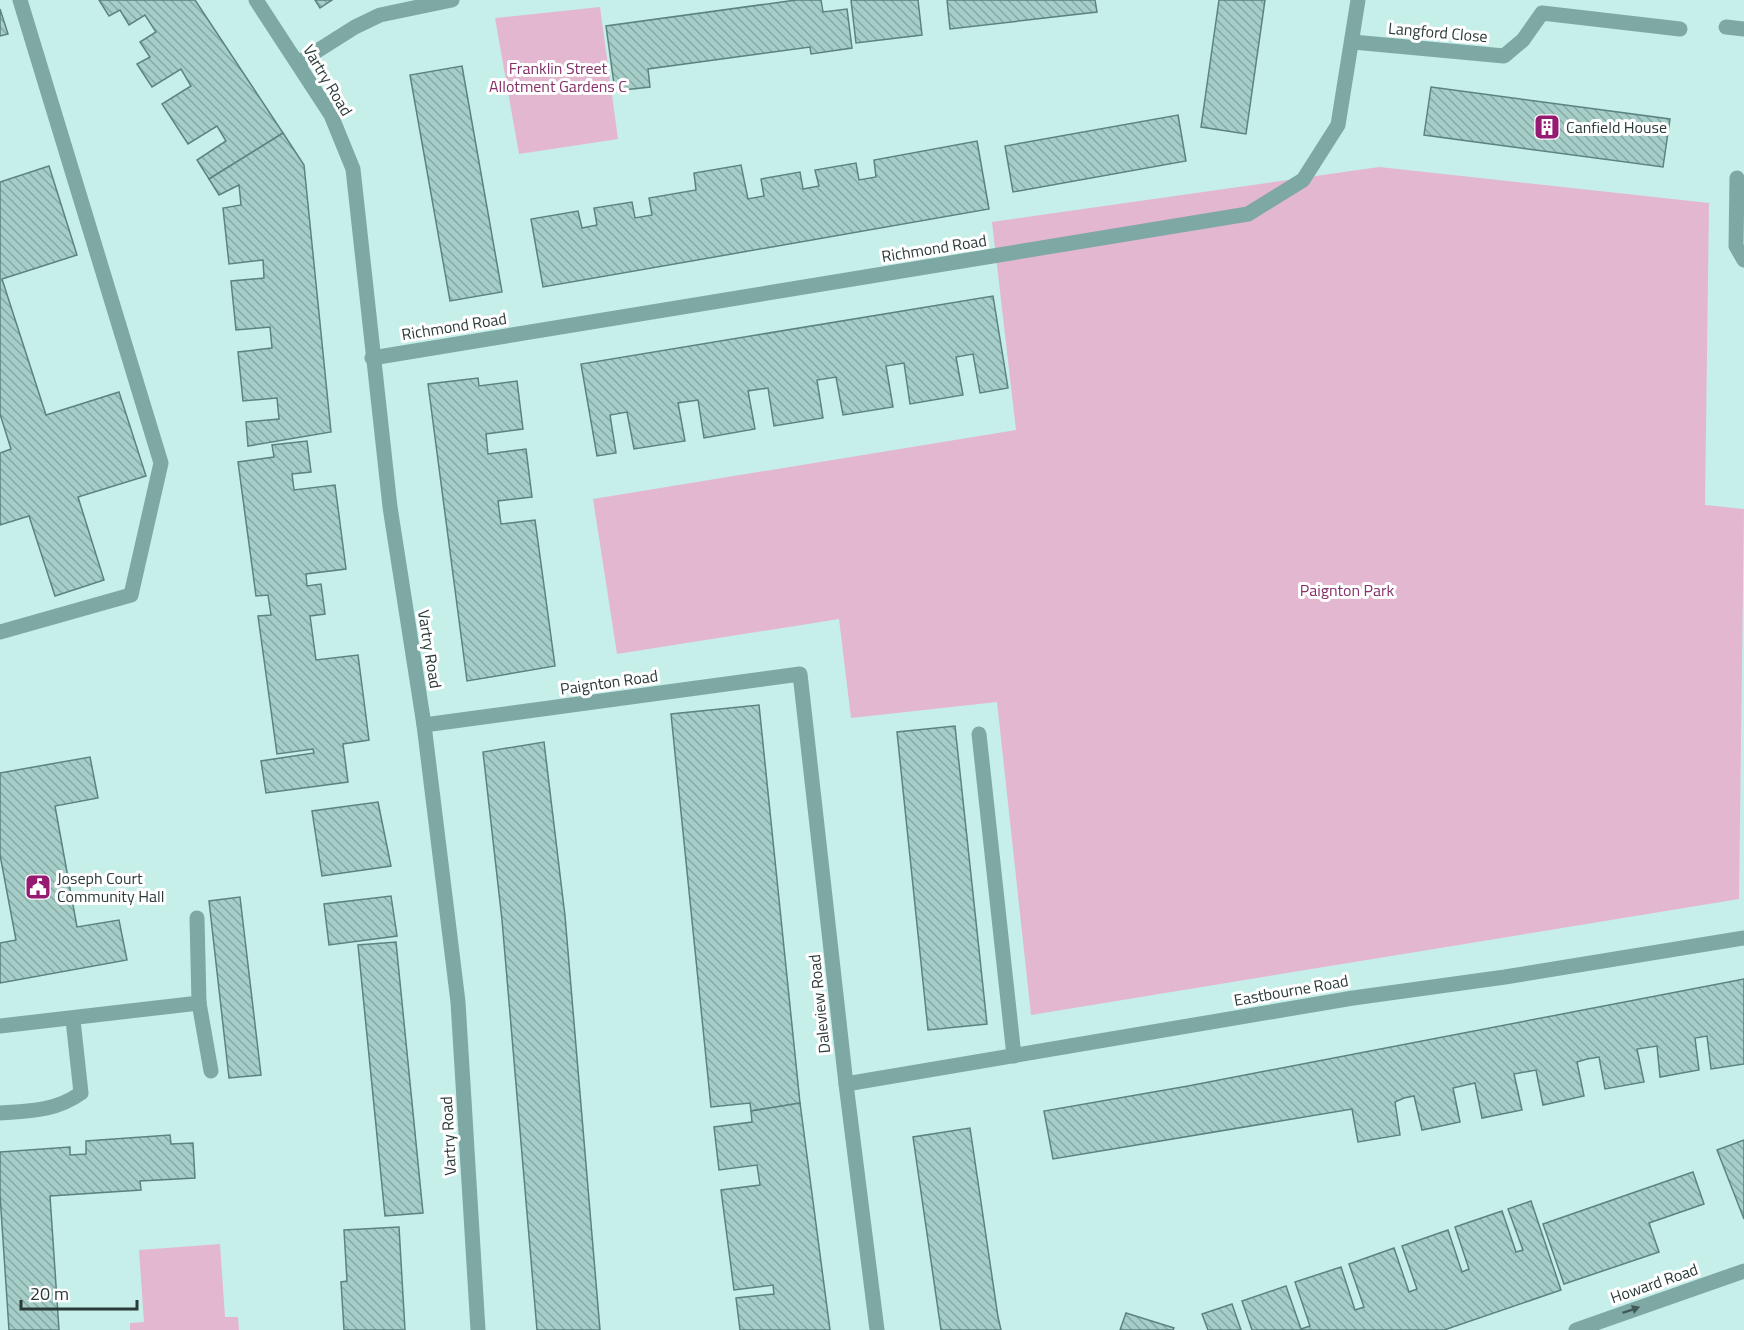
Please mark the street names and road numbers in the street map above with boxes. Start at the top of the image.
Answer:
street label: Langford Close [1387,16,1489,48]
street label: Vartry Road [297,40,359,120]
street label: Richmond Road [880,228,988,268]
street label: Richmond Road [400,306,508,346]
street label: Vartry Road [412,608,448,690]
street label: Paignton Road [559,663,659,701]
street label: Daleview Road [802,953,836,1055]
street label: Eastbourne Road [1232,968,1350,1012]
street label: Vartry Road [434,1096,462,1176]
street label: Howard Road [1607,1257,1701,1309]

